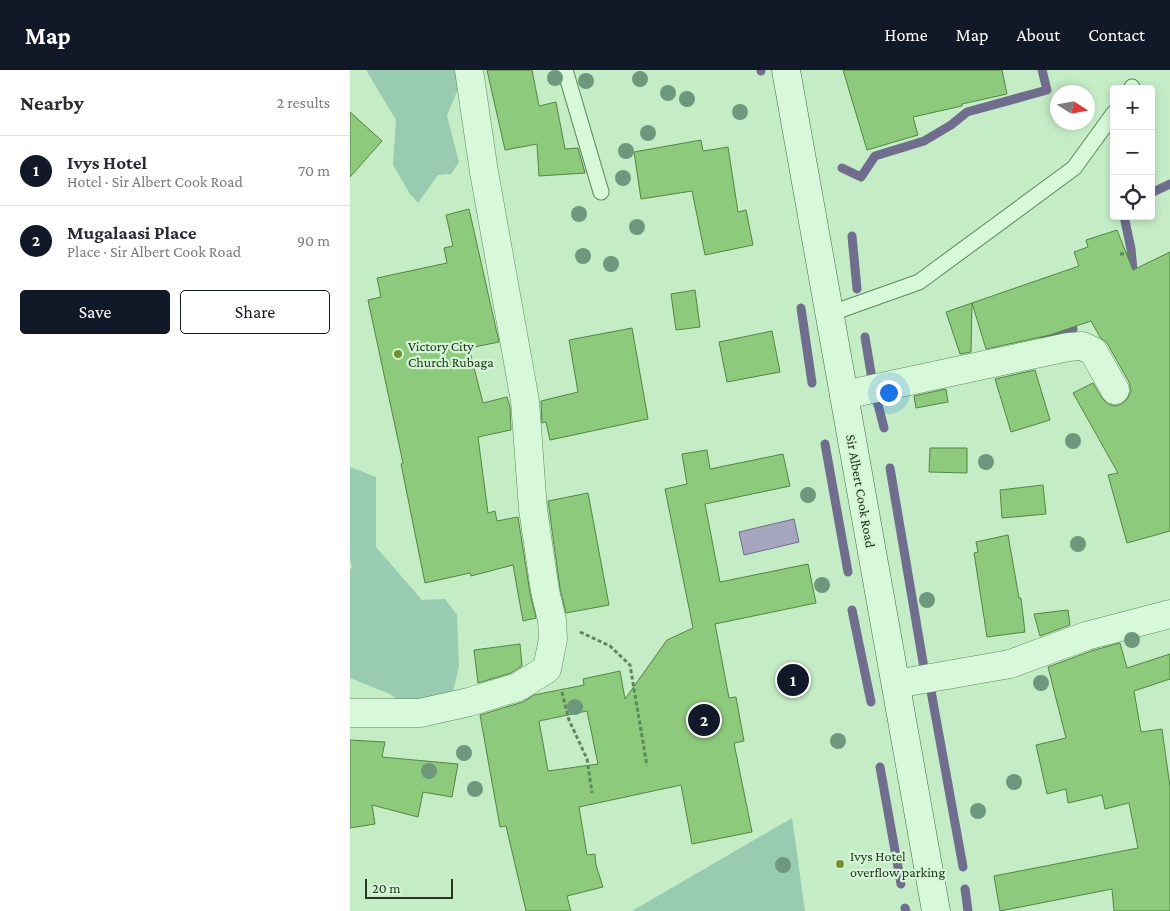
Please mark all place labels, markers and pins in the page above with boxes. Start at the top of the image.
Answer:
place label: Victory City Church Rubaga [408,338,494,370]
marker: Victory City Church Rubaga [392,348,404,360]
pin: 1 [777,661,809,699]
pin: 2 [688,701,720,739]
place label: Ivys Hotel overflow parking [850,848,945,880]
marker: Ivys Hotel overflow parking [834,858,846,870]

